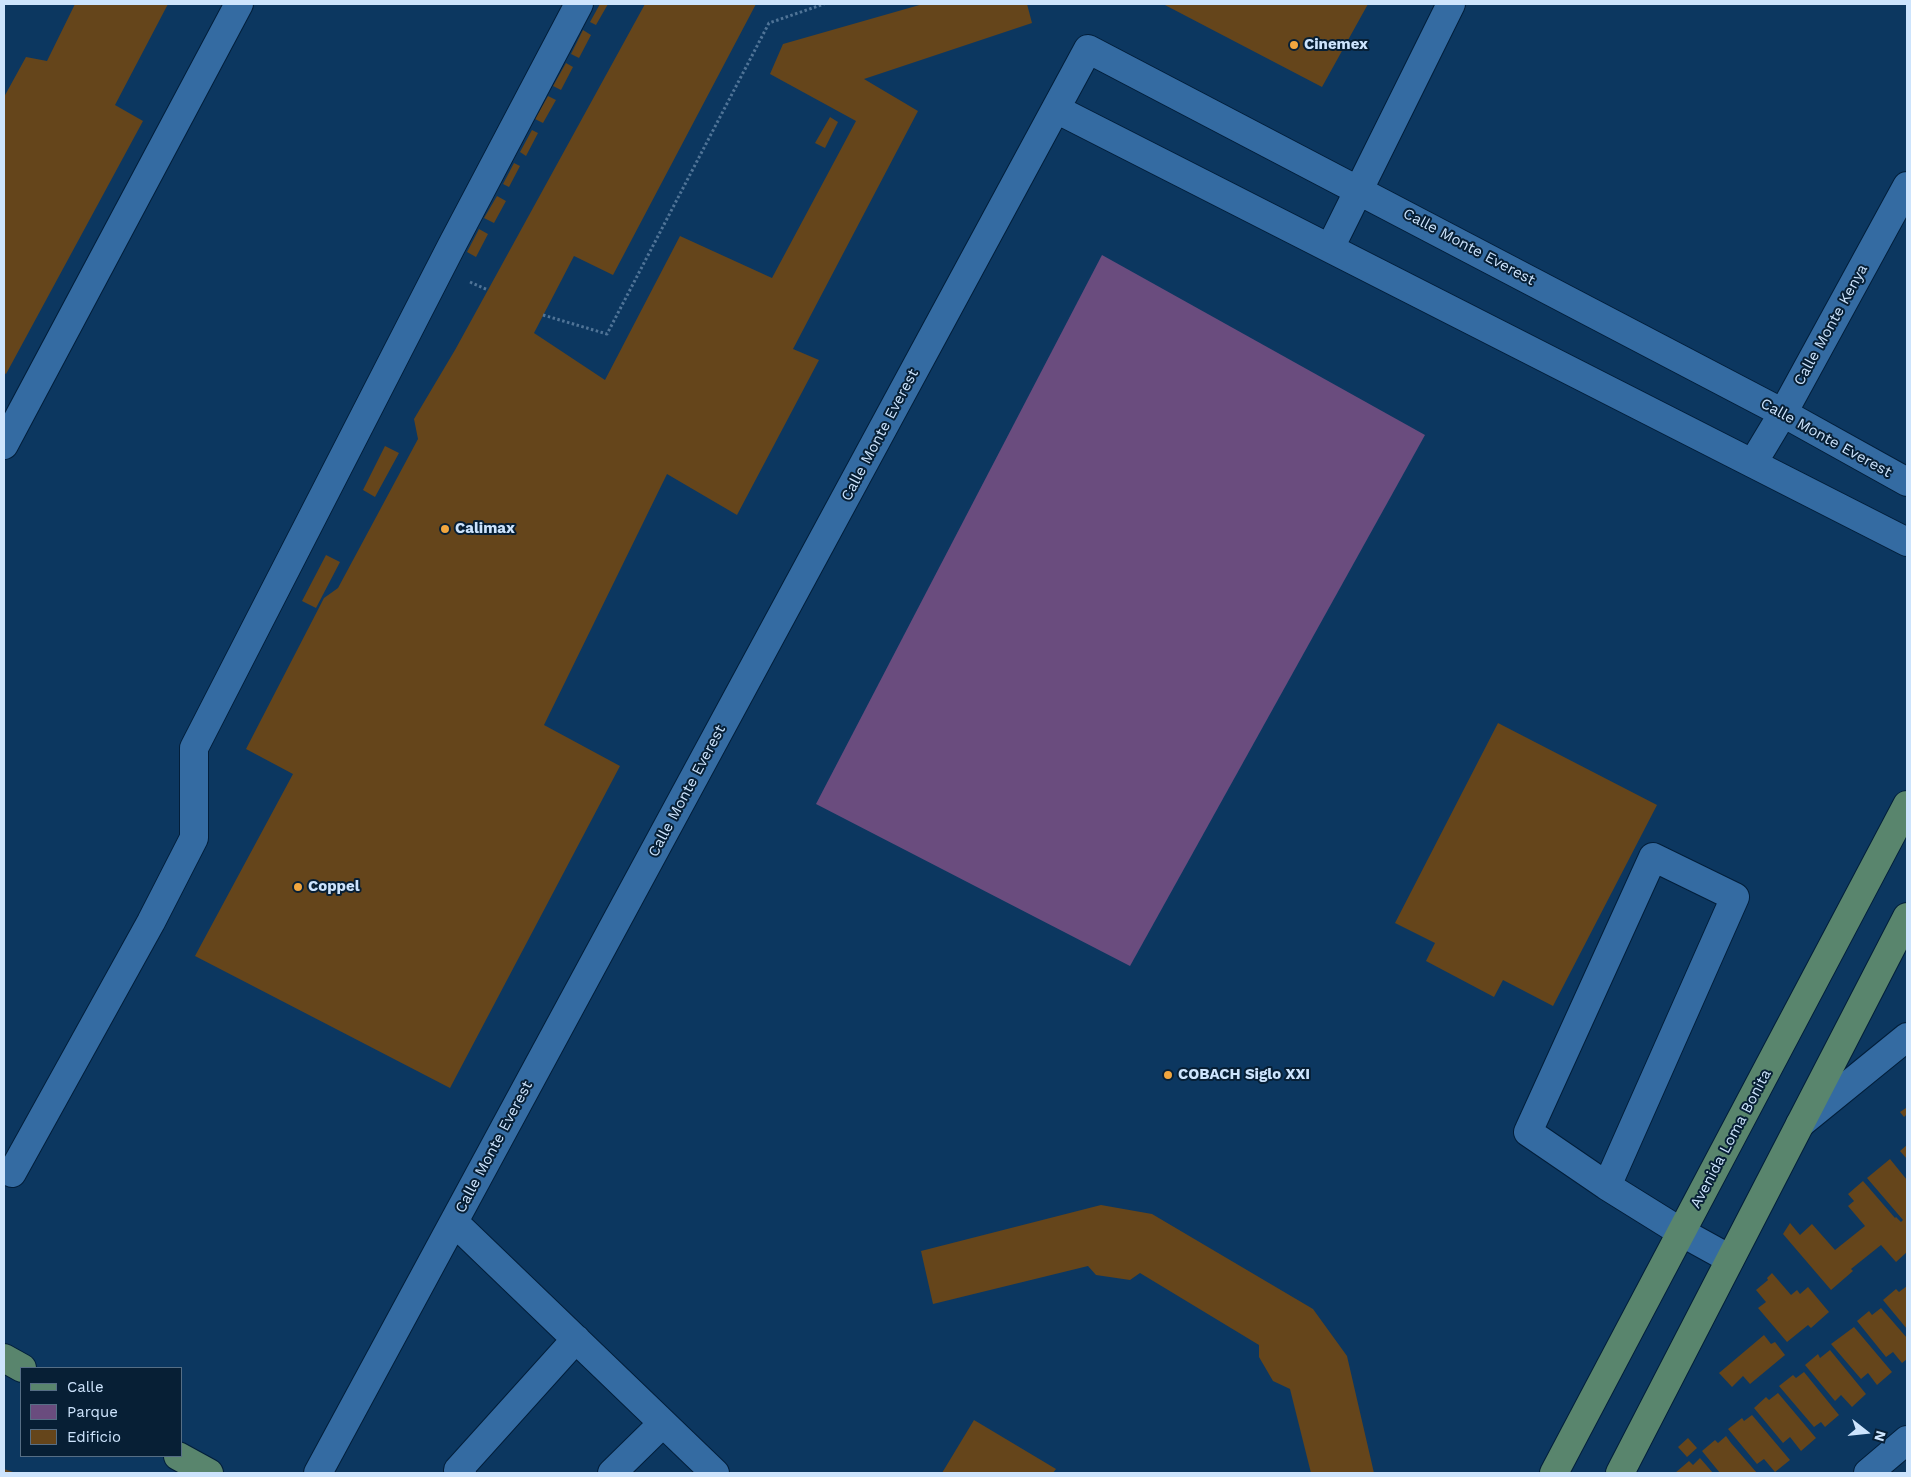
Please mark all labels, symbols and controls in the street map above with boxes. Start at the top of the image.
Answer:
place label: Cinemex [1304,36,1368,54]
marker: Cinemex [1288,39,1300,51]
street label: Calle Monte Everest [1400,205,1538,289]
street label: Calle Monte Kenya [1790,261,1872,389]
street label: Calle Monte Everest [838,366,922,504]
street label: Calle Monte Everest [1757,395,1895,481]
place label: Calimax [455,520,515,538]
marker: Calimax [439,523,451,535]
street label: Calle Monte Everest [645,722,729,860]
place label: Coppel [308,878,360,896]
marker: Coppel [292,881,304,893]
place label: COBACH Siglo XXI [1178,1066,1310,1084]
street label: Avenida Loma Bonita [1687,1067,1775,1211]
marker: COBACH Siglo XXI [1162,1069,1174,1081]
street label: Calle Monte Everest [452,1078,536,1216]
legend [20,1367,182,1457]
text: Calle [67,1378,104,1396]
text: Parque [67,1403,118,1421]
north arrow [1841,1407,1891,1457]
text: Edificio [67,1428,121,1446]
text: N [1871,1429,1890,1443]

